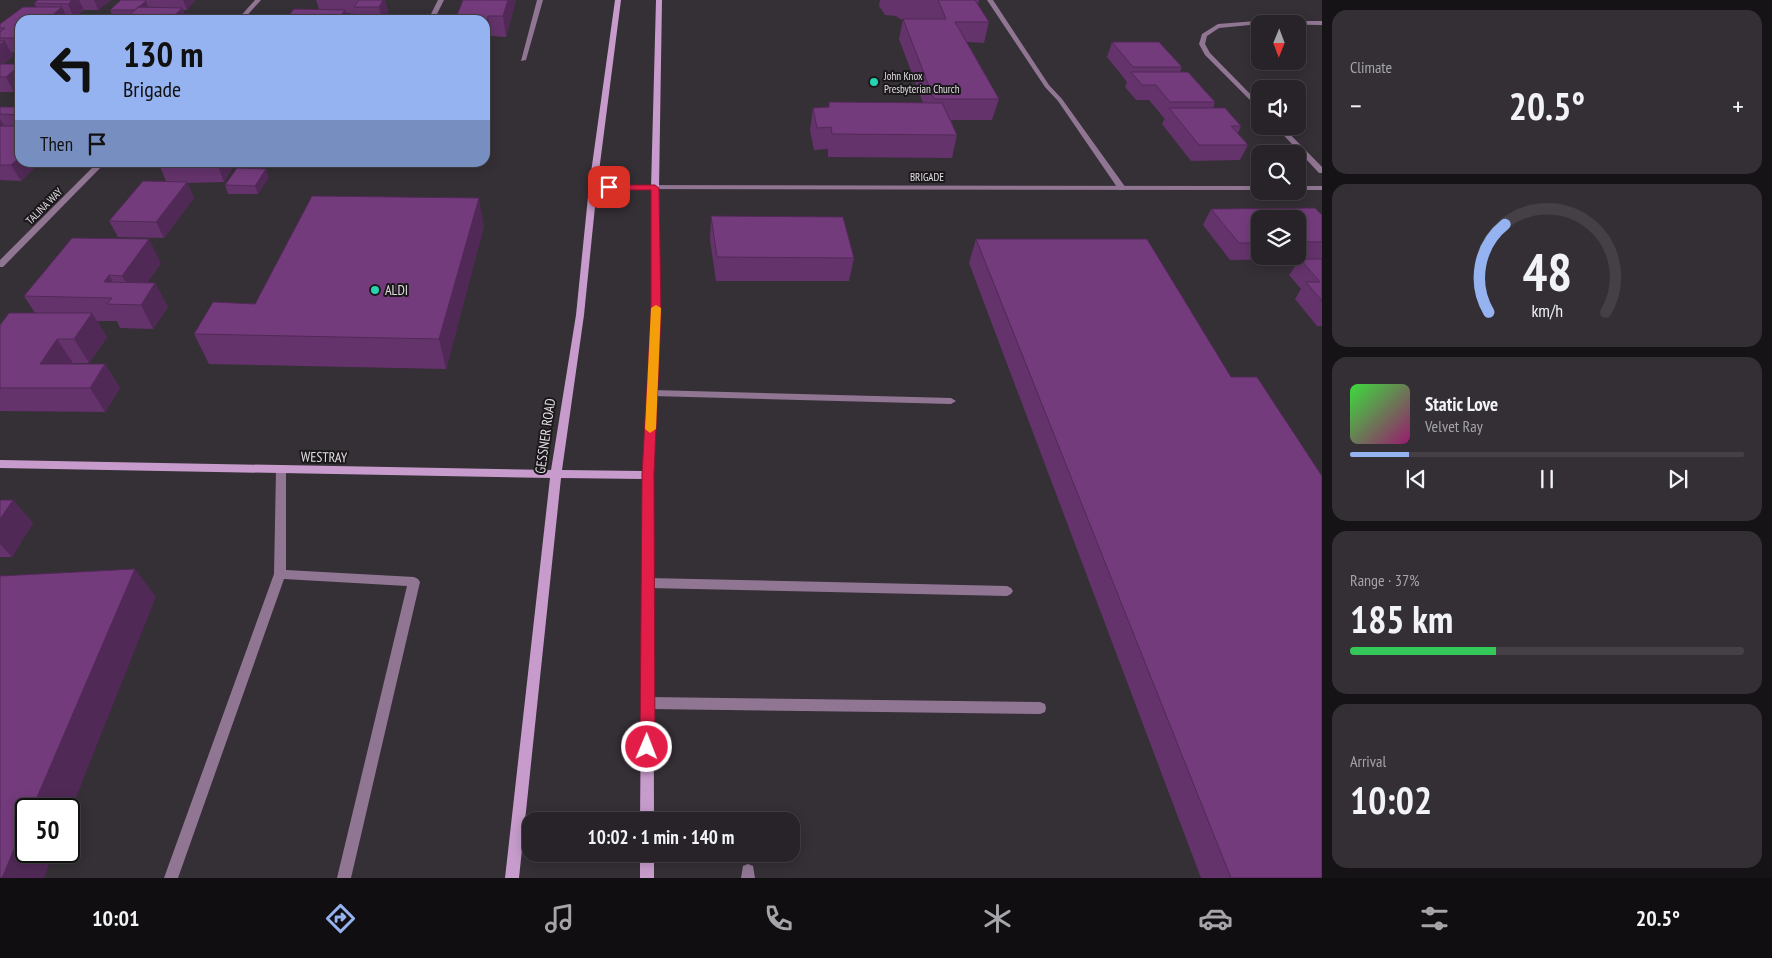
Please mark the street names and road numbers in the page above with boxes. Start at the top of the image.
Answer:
street label: BRIGADE [910,170,944,184]
street label: TALINA WAY [23,185,65,227]
street label: GESSNER ROAD [531,397,559,475]
street label: WESTRAY [301,448,348,466]

